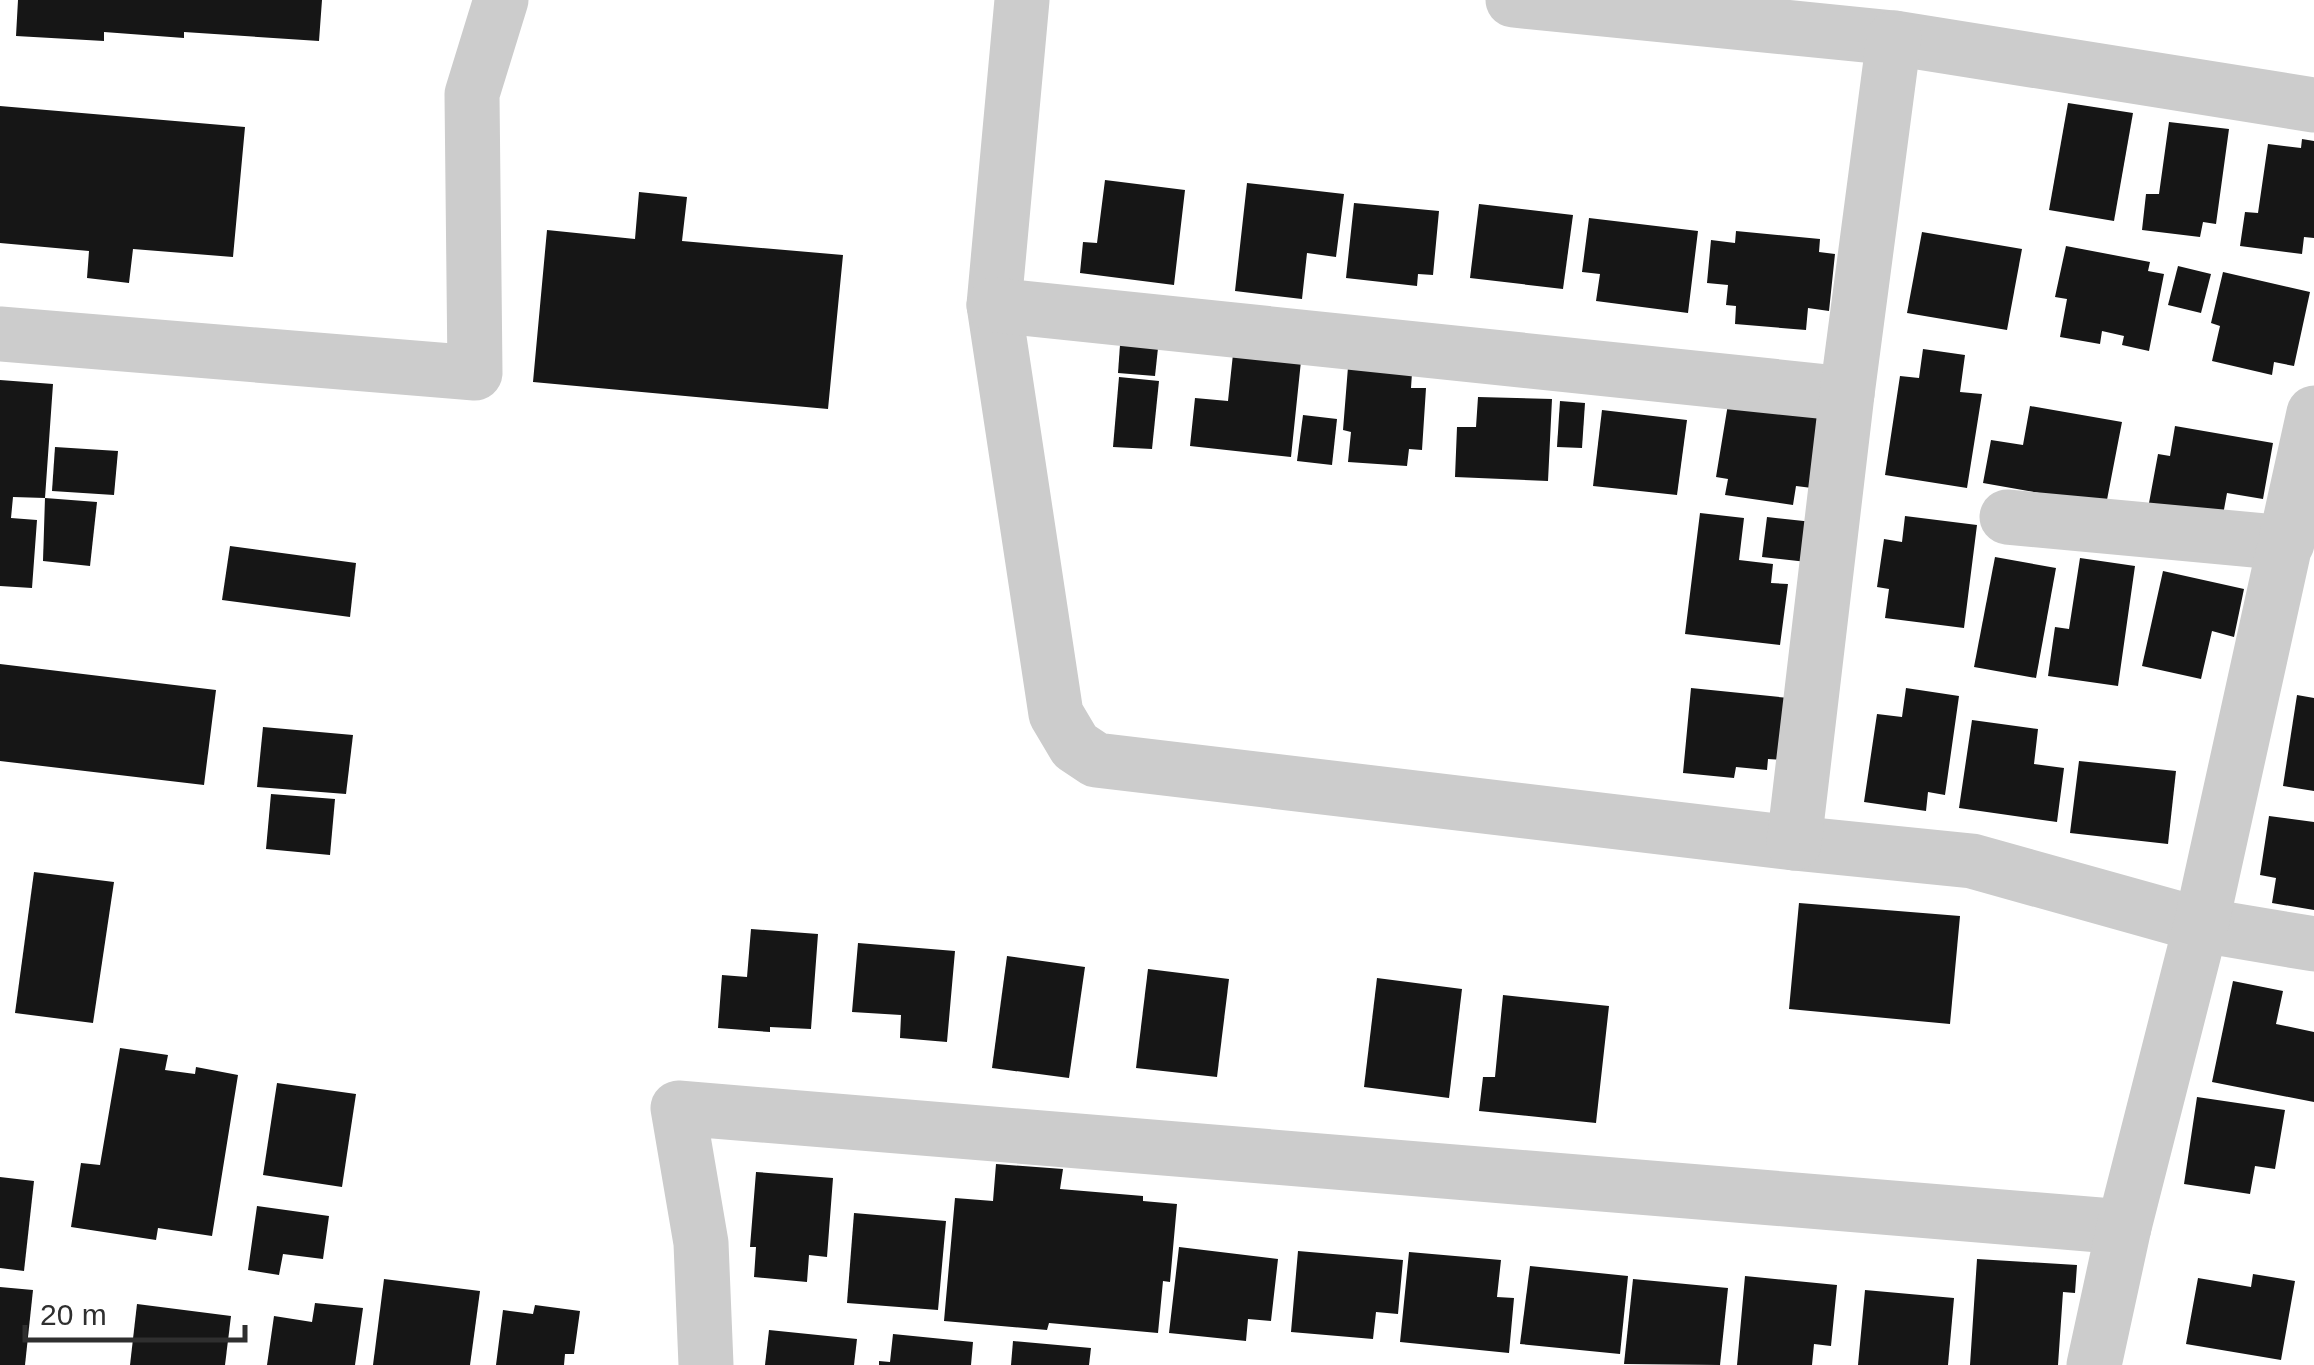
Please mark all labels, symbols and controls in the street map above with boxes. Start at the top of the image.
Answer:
scale bar [25,1280,245,1342]
text: 20 m [40,1298,107,1331]

